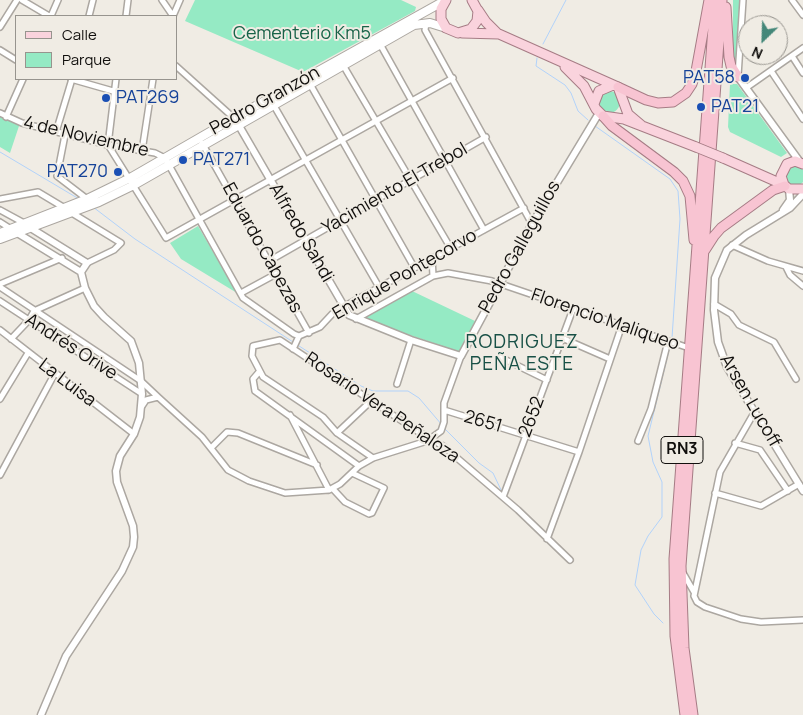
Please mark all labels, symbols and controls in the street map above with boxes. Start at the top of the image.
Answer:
legend [15,15,178,80]
north arrow [738,15,788,65]
park label: Cementerio Km5 [233,23,371,45]
text: Calle [62,24,97,45]
text: N [749,43,766,64]
text: Parque [62,49,111,70]
street label: Pedro Granzón [206,62,324,140]
place label: PAT58 [683,67,735,89]
marker: PAT58 [739,72,751,84]
place label: PAT269 [116,87,179,109]
marker: PAT269 [100,92,112,104]
place label: PAT21 [711,96,759,118]
marker: PAT21 [695,101,707,113]
street label: 4 de Noviembre [21,112,151,162]
street label: Yacimiento El Trebol [318,139,472,239]
place label: PAT271 [193,149,250,171]
marker: PAT271 [177,154,189,166]
place label: PAT270 [47,161,108,183]
marker: PAT270 [112,166,124,178]
street label: Pedro Galleguillos [475,177,565,317]
street label: Eduardo Cabezas [217,179,307,317]
street label: Alfredo Sahdi [264,180,338,286]
street label: Enrique Pontecorvo [329,225,481,325]
street label: Florencio Maliqueo [528,285,682,355]
street label: Andrés Orive [21,309,121,385]
district label: RODRIGUEZ PEÑA ESTE [464,332,580,376]
street label: Rosario Vera Peñaloza [301,348,463,468]
street label: Arsen Lucoff [715,351,785,451]
street label: La Luisa [34,354,100,412]
street label: 2652 [514,394,550,440]
street label: 2651 [461,406,505,438]
road number: RN3 [661,436,703,464]

